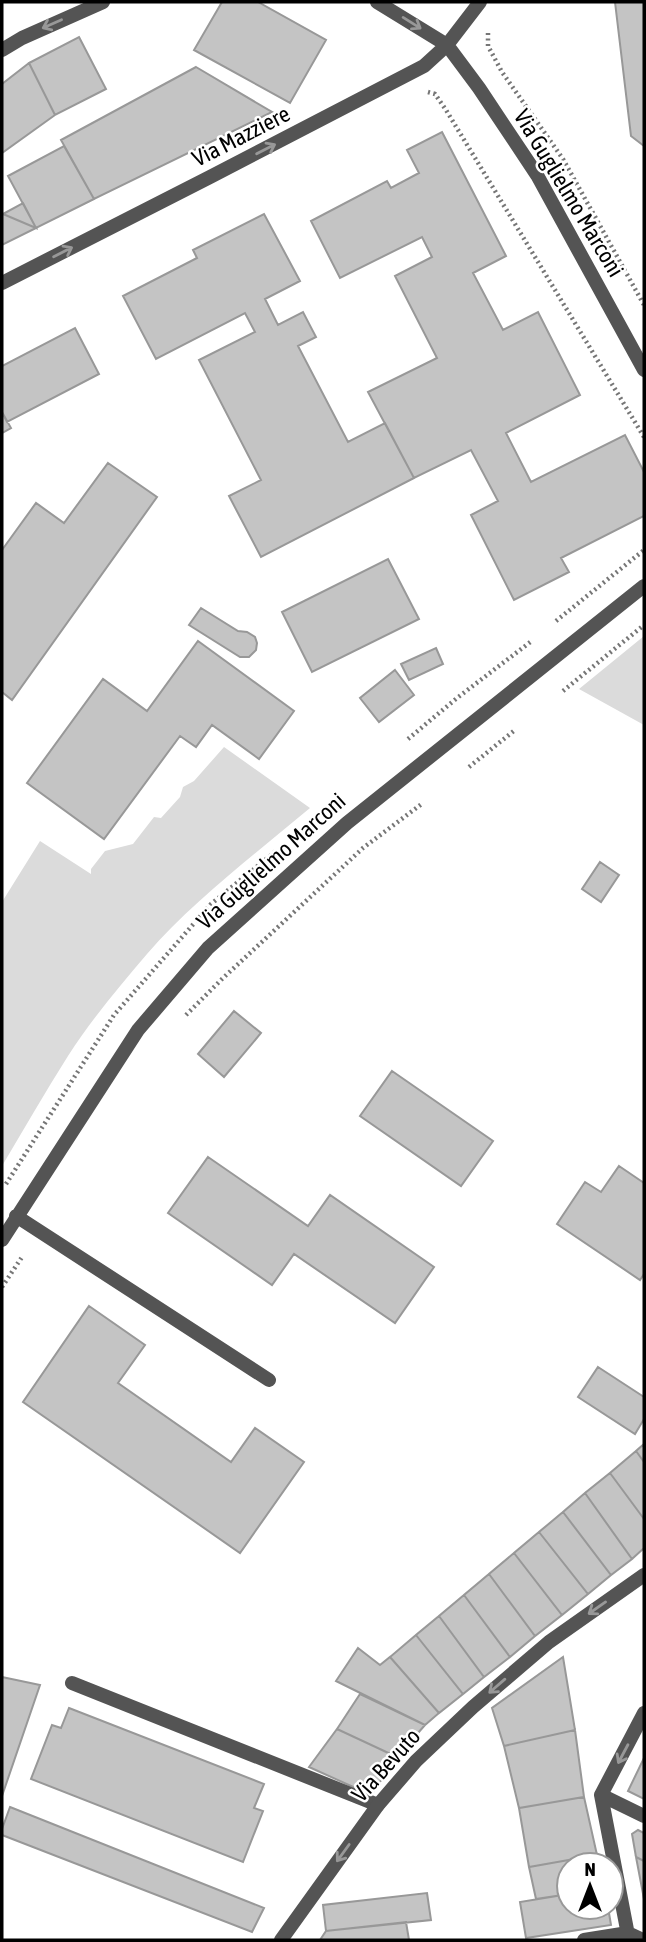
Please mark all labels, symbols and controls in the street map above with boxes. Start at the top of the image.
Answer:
one-way arrow [402,16,421,31]
one-way arrow [42,19,63,32]
street label: Via Mazziere [188,100,294,172]
street label: Via Guglielmo Marconi [509,105,629,281]
one-way arrow [255,141,275,155]
one-way arrow [52,244,73,258]
street label: Via Guglielmo Marconi [191,788,351,934]
one-way arrow [587,1601,607,1615]
one-way arrow [488,1678,506,1694]
street label: Via Bevuto [346,1723,426,1807]
one-way arrow [615,1743,629,1764]
one-way arrow [336,1843,351,1862]
north arrow [555,1851,625,1921]
text: N [584,1858,596,1880]

